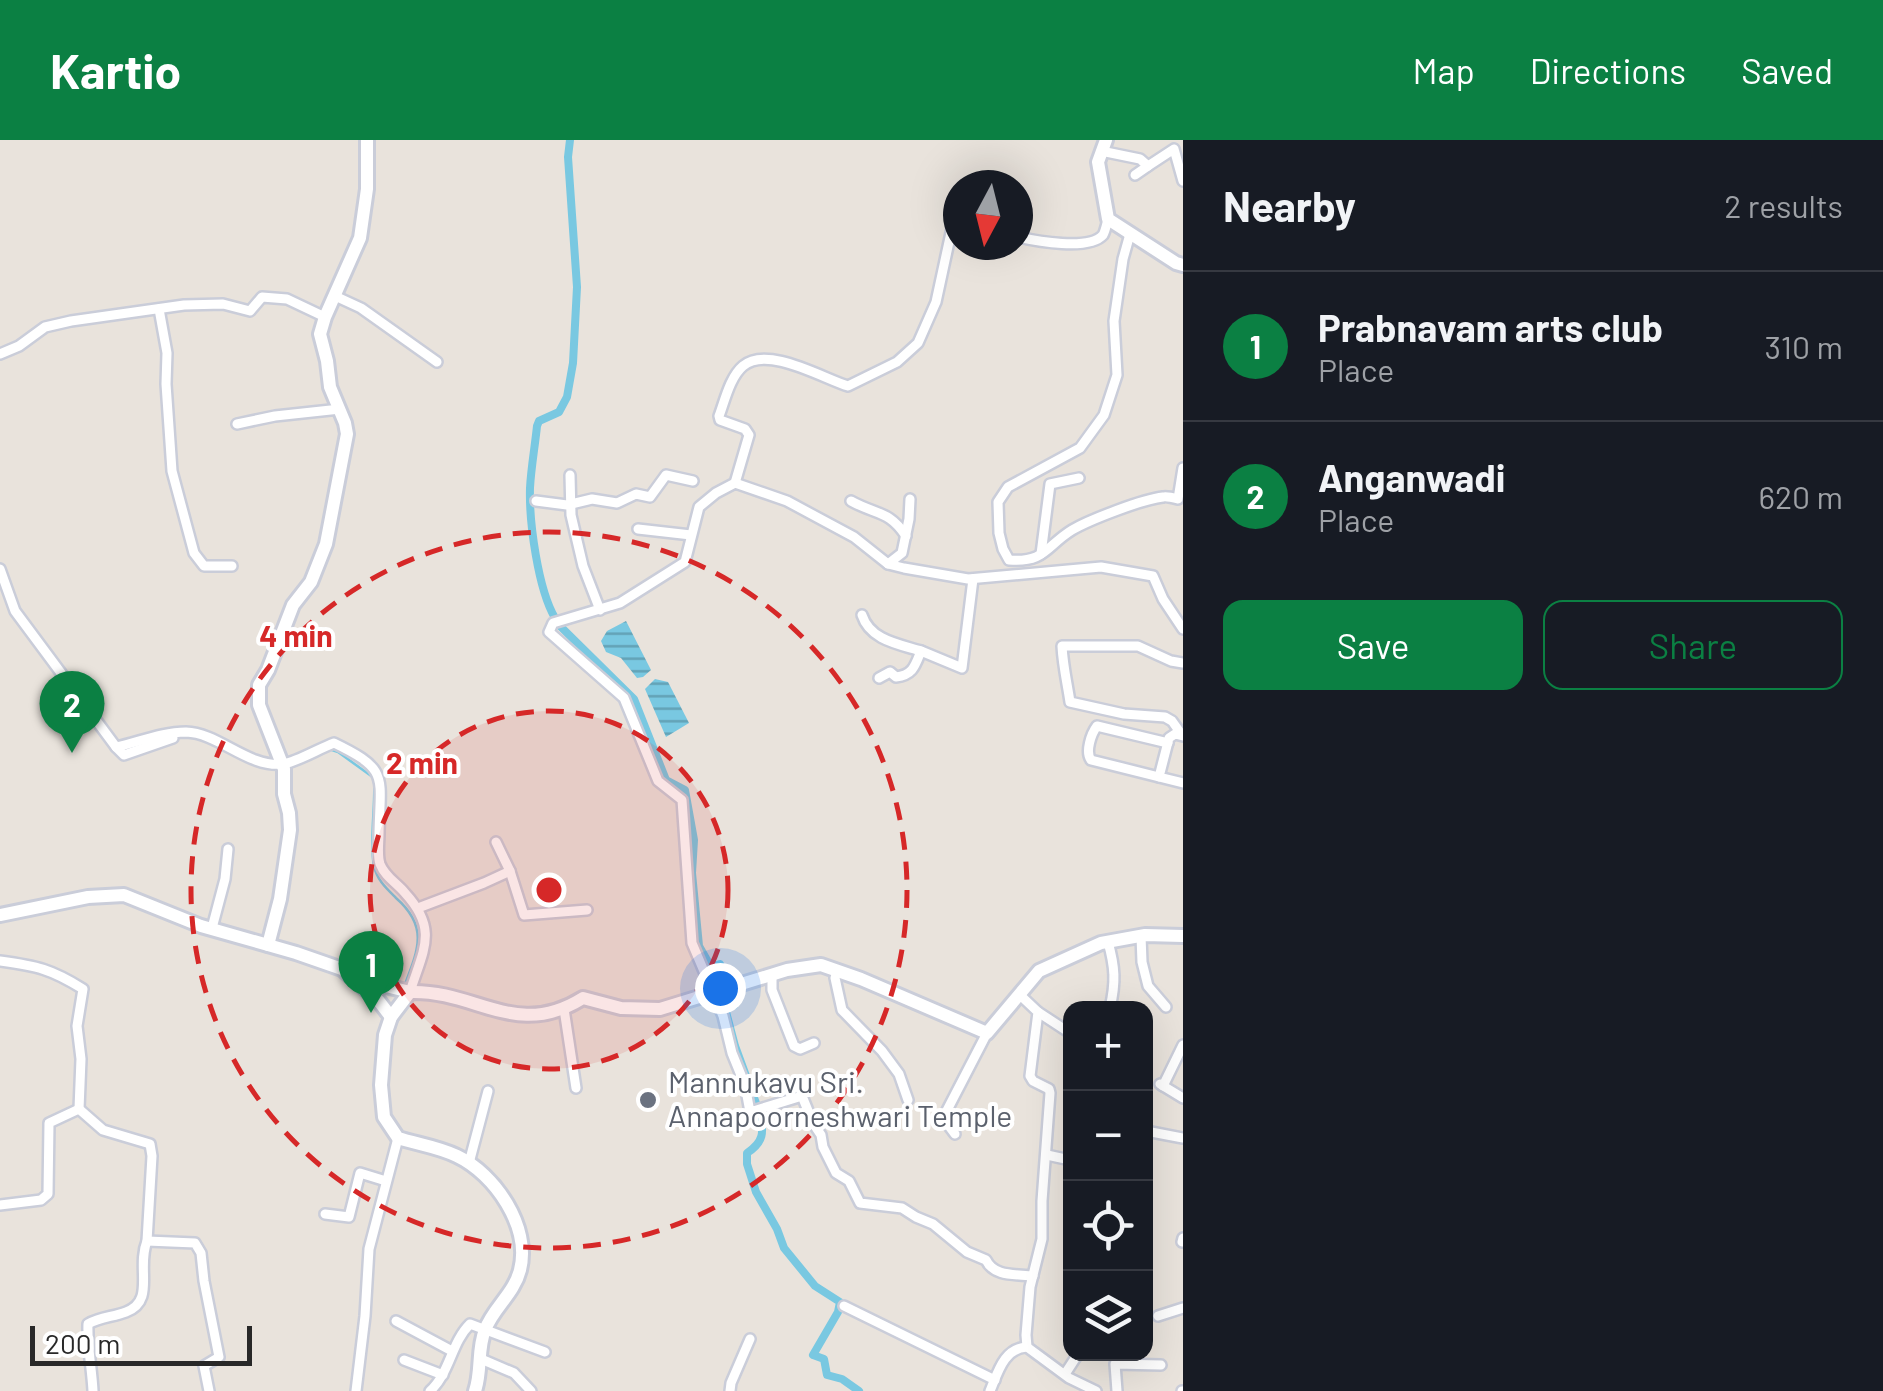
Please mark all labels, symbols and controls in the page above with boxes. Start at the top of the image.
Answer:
text: Kartio [50,41,181,99]
text: Map [1413,49,1475,91]
text: Directions [1530,49,1686,91]
text: Saved [1741,49,1833,91]
north arrow [943,170,1033,260]
text: Nearby [1223,180,1356,230]
text: 2 results [1724,186,1843,224]
text: Prabnavam arts club [1318,304,1663,350]
text: 1 [1250,327,1261,365]
text: 310 m [1765,327,1843,365]
text: Place [1318,350,1394,388]
text: Anganwadi [1318,454,1505,500]
text: 2 [1247,477,1264,515]
text: 620 m [1758,477,1843,515]
text: Place [1318,500,1394,538]
button: Save [1223,600,1523,690]
button: Share [1543,600,1843,690]
text: 4 min [259,617,333,653]
pin: 2 [40,670,104,753]
text: 2 min [386,744,458,780]
centre of rings [531,872,567,908]
pin: 1 [338,930,404,1013]
your location [695,963,746,1014]
map controls [1063,1001,1153,1361]
button: + [1063,1001,1153,1091]
place label: Mannukavu Sri. Annapoorneshwari Temple [668,1063,1012,1133]
marker: Mannukavu Sri. Annapoorneshwari Temple [637,1089,659,1111]
button: − [1063,1091,1153,1181]
button: locate [1063,1181,1153,1271]
button: layers [1063,1271,1153,1361]
scale bar [30,1321,252,1366]
text: 200 m [45,1326,120,1360]

